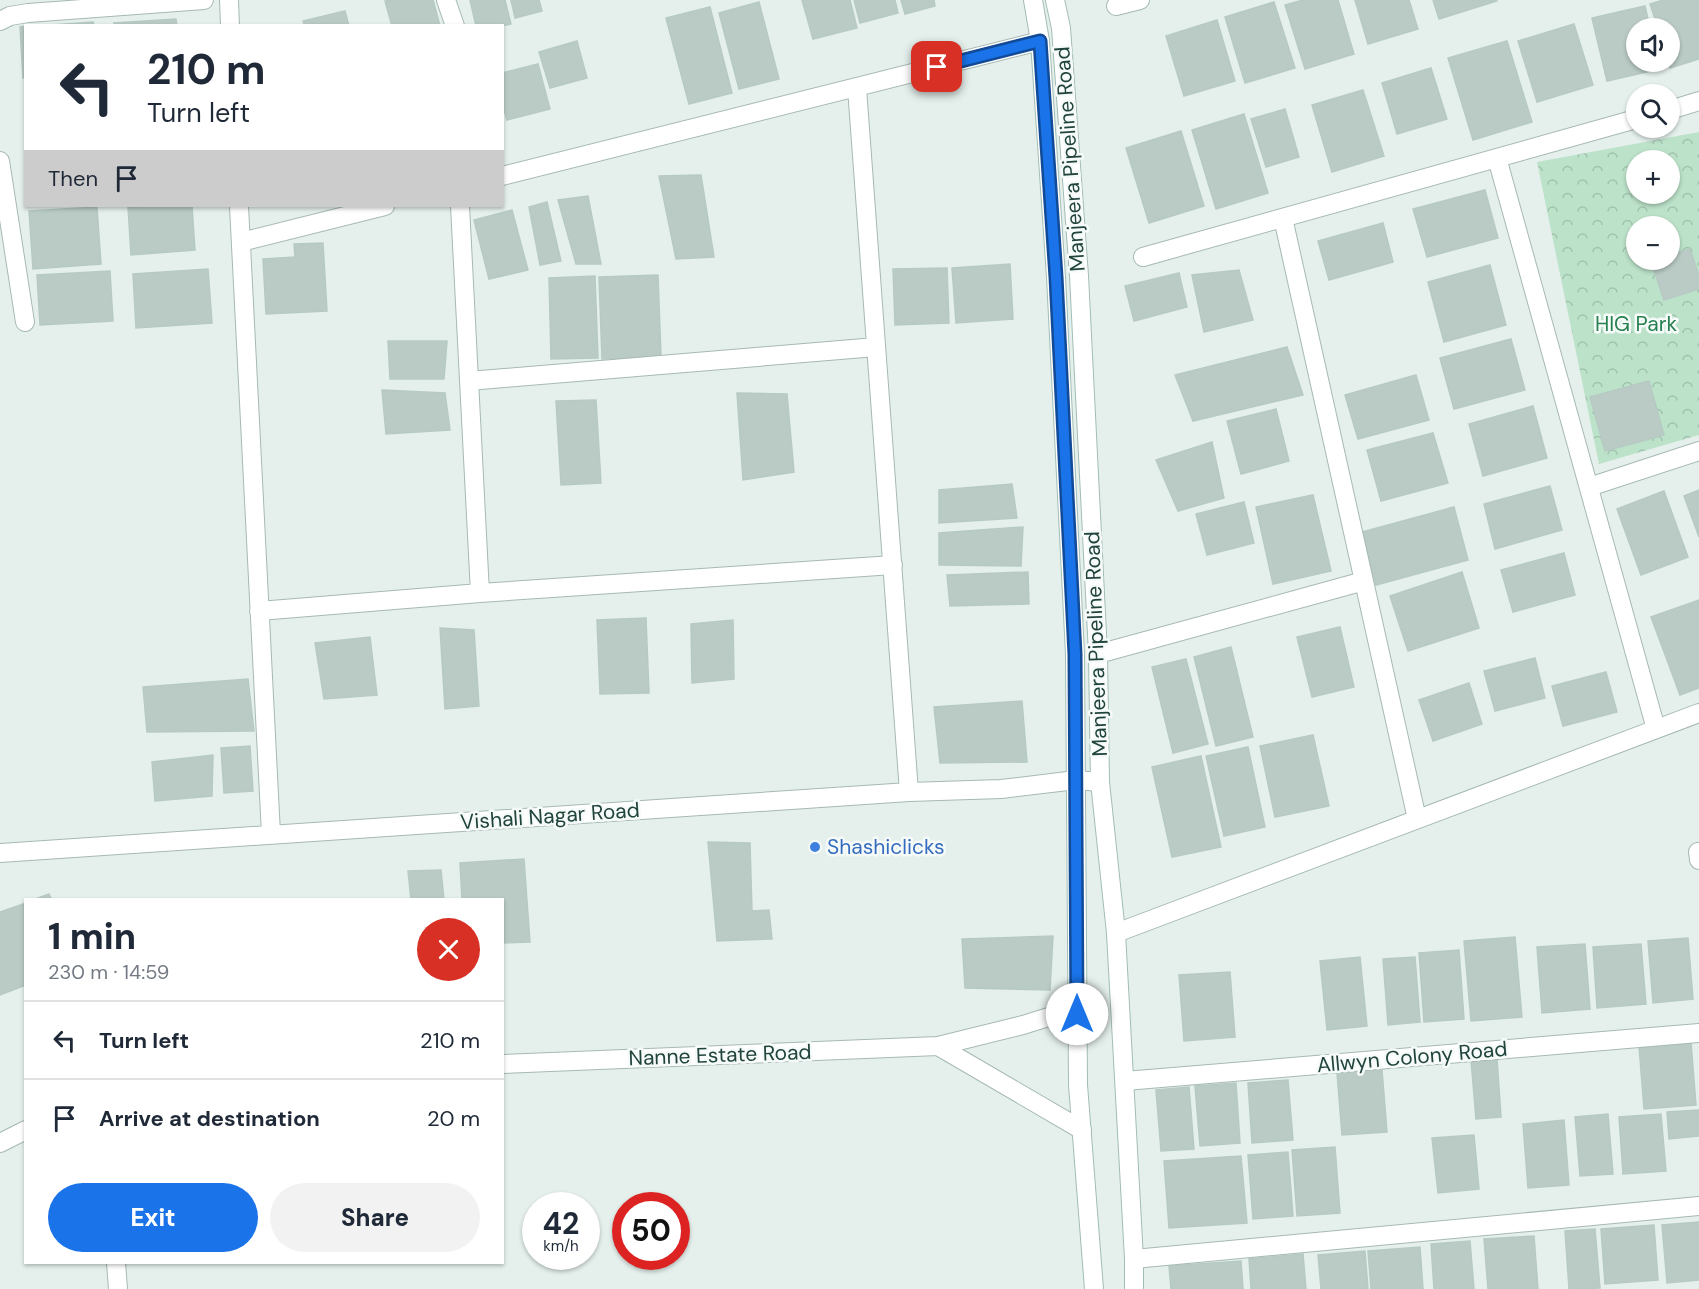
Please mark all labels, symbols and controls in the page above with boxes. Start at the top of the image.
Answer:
map controls [1626,18,1680,270]
button: sound [1626,18,1680,72]
pin [911,41,962,92]
text: 210 m [147,42,265,97]
street label: Manjeera Pipeline Road [1048,46,1092,272]
icon: left [48,48,126,126]
icon: arrive [920,50,953,83]
button: search [1626,84,1680,138]
text: Turn left [147,95,250,130]
button: + [1626,150,1680,204]
icon: arrive [110,162,143,195]
text: Then [48,164,98,193]
button: − [1626,216,1680,270]
park label: HIG Park [1595,310,1678,338]
street label: Manjeera Pipeline Road [1078,531,1114,757]
street label: Vishali Nagar Road [459,796,641,836]
place label: Shashiclicks [827,833,945,861]
marker: Shashiclicks [808,840,822,854]
text: 1 min [48,913,136,960]
button: close [417,918,480,981]
text: 230 m · 14:59 [48,959,169,985]
position arrow [1045,982,1109,1046]
icon: left [48,1024,81,1057]
text: Turn left [99,1026,189,1055]
text: 210 m [420,1026,480,1055]
street label: Allwyn Colony Road [1316,1035,1508,1079]
street label: Nanne Estate Road [628,1038,812,1072]
icon: arrive [48,1102,81,1135]
text: Arrive at destination [99,1104,320,1133]
text: 20 m [427,1104,480,1133]
button: Exit [48,1183,258,1252]
button: Share [270,1183,480,1252]
speed limit sign: 50 [612,1192,690,1270]
text: 42 [543,1204,579,1243]
text: km/h [543,1236,579,1256]

